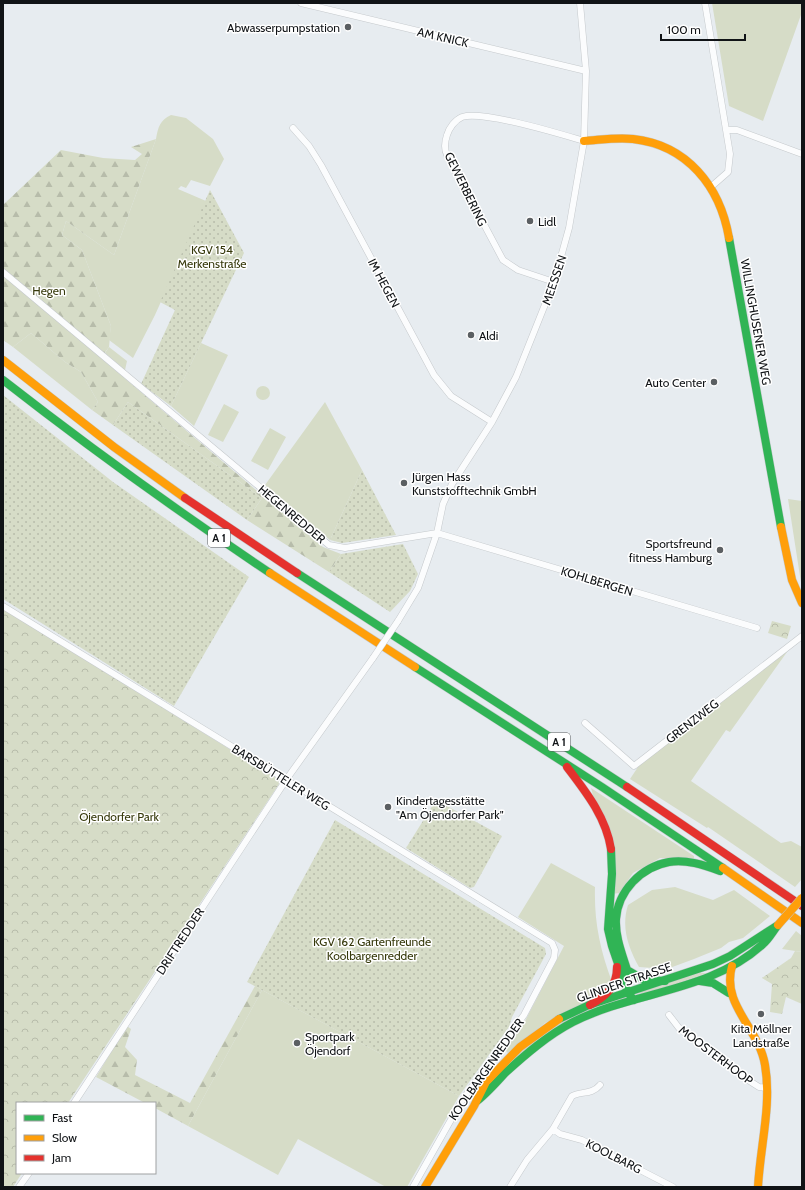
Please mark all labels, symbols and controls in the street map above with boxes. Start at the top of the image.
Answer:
scale bar [661,16,745,42]
place label: Abwasserpumpstation [227,20,340,35]
marker: Abwasserpumpstation [343,22,353,32]
text: 100 m [667,22,701,37]
street label: AM KNICK [416,24,470,50]
street label: GEWERBERING [442,150,490,228]
place label: Lidl [538,214,556,229]
marker: Lidl [525,216,535,226]
park label: KGV 154 Merkenstraße [178,242,247,271]
street label: MEESSEN [538,253,570,307]
street label: IM HEGEN [365,256,403,310]
street label: WILLINGHUSENER WEG [738,258,774,386]
park label: Hegen [32,283,66,298]
place label: Aldi [479,328,498,343]
marker: Aldi [466,330,476,340]
place label: Auto Center [645,375,706,390]
marker: Auto Center [709,377,719,387]
place label: Jürgen Hass Kunststofftechnik GmbH [411,469,537,498]
marker: Jürgen Hass Kunststofftechnik GmbH [399,478,409,488]
street label: HEGENREDDER [255,481,329,547]
road number: A 1 [208,529,230,547]
place label: Sportsfreund fitness Hamburg [629,536,713,565]
marker: Sportsfreund fitness Hamburg [715,545,725,555]
street label: KOHLBERGEN [559,563,635,599]
street label: GRENZWEG [663,696,721,746]
road number: A 1 [548,733,570,751]
street label: BARSBÜTTELER WEG [229,741,333,813]
place label: Kindertagesstätte "Am Öjendorfer Park" [396,793,504,822]
marker: Kindertagesstätte "Am Öjendorfer Park" [383,802,393,812]
park label: Öjendorfer Park [79,809,159,824]
street label: DRIFTREDDER [153,904,208,977]
park label: KGV 162 Gartenfreunde Koolbargenredder [313,934,431,963]
street label: GLINDER STRASSE [574,959,674,1005]
marker: Kita Möllner Landstraße [756,1009,766,1019]
street label: KOOLBARGENREDDER [445,1014,527,1123]
place label: Kita Möllner Landstraße [731,1021,792,1050]
street label: MOOSTERHOOP [676,1022,756,1088]
place label: Sportpark Öjendorf [305,1029,355,1058]
marker: Sportpark Öjendorf [292,1038,302,1048]
legend [16,1102,156,1174]
text: Fast [52,1110,72,1125]
text: Slow [52,1130,77,1145]
street label: KOOLBARG [584,1136,644,1176]
text: Jam [51,1150,71,1165]

